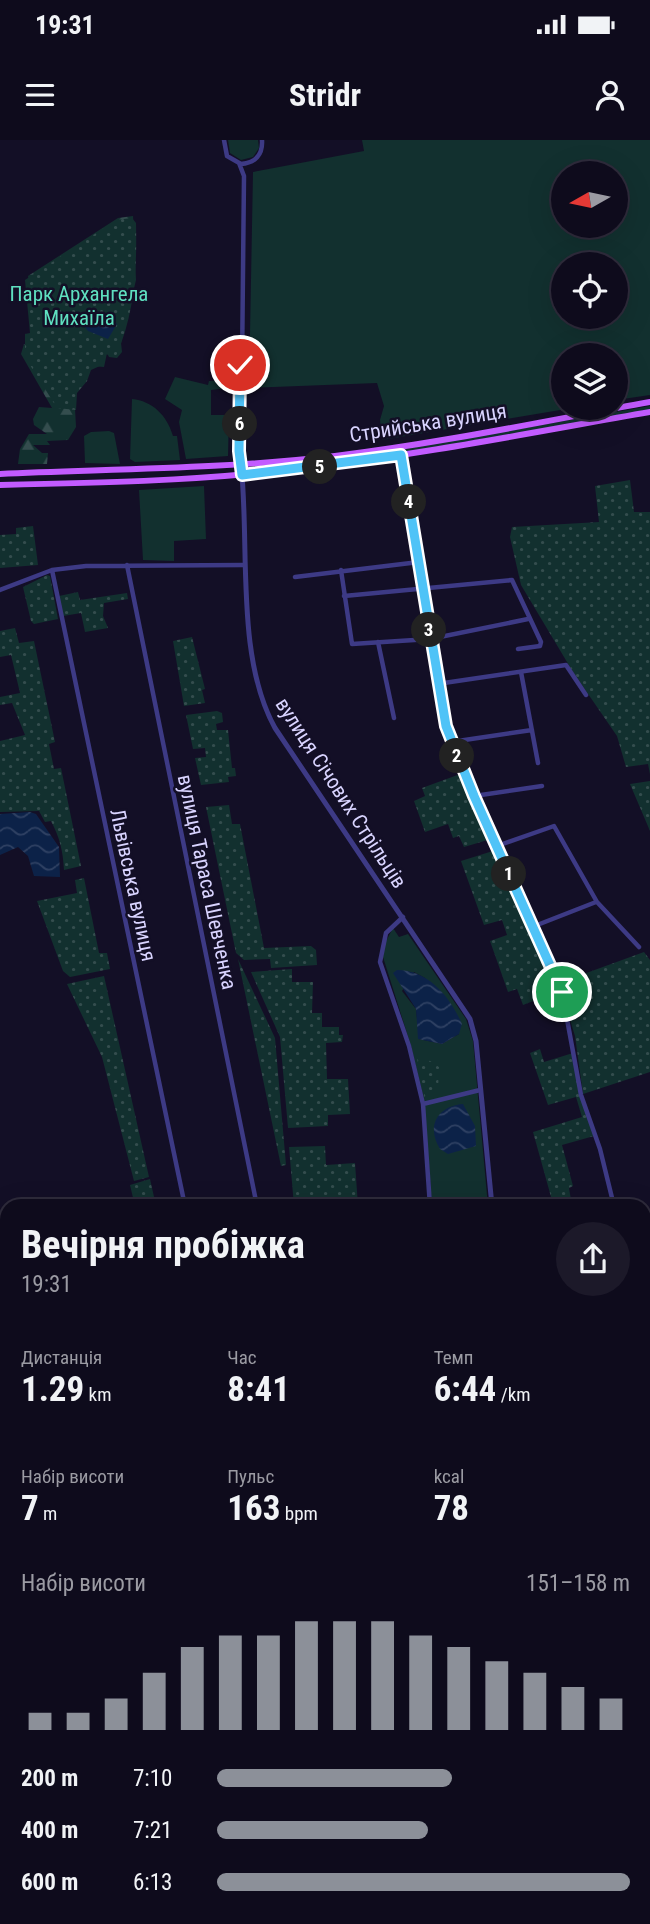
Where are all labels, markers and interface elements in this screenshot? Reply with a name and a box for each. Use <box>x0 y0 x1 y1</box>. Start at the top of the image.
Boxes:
text: 19:31 <box>35 10 95 40</box>
icon: menu <box>21 76 59 114</box>
text: Stridr <box>289 76 361 114</box>
icon: person <box>591 76 629 114</box>
north arrow <box>551 161 628 238</box>
map controls <box>551 161 628 420</box>
button: locate <box>551 252 628 329</box>
park label: Парк Архангела Михаїла <box>10 282 148 330</box>
pin <box>210 335 270 395</box>
button: layers <box>551 343 628 420</box>
icon: check <box>221 346 259 384</box>
street label: Стрийська вулиця <box>348 399 508 447</box>
pin: 6 <box>222 406 258 442</box>
text: 6 <box>235 412 244 435</box>
pin: 5 <box>302 450 338 484</box>
text: 5 <box>315 455 324 478</box>
pin: 4 <box>392 484 426 520</box>
text: 4 <box>404 490 413 513</box>
pin: 3 <box>412 612 446 648</box>
text: 3 <box>424 618 433 641</box>
street label: вулиця Січових Стрільців <box>270 693 412 893</box>
pin: 2 <box>440 738 475 774</box>
text: 2 <box>452 744 461 767</box>
street label: вулиця Тараса Шевченка <box>172 772 242 992</box>
street label: Львівська вулиця <box>105 807 161 963</box>
pin: 1 <box>491 856 526 892</box>
text: 1 <box>504 862 513 885</box>
pin <box>532 962 592 1022</box>
icon: arrive <box>543 973 581 1011</box>
button: share <box>556 1222 630 1296</box>
text: Вечірня пробіжка <box>21 1223 305 1267</box>
text: 19:31 <box>21 1271 72 1298</box>
text: Дистанція <box>21 1346 102 1369</box>
text: Час <box>227 1346 257 1369</box>
text: Темп <box>434 1346 473 1369</box>
text: 1.29 <box>21 1369 84 1410</box>
text: 8:41 <box>227 1369 290 1410</box>
text: 6:44 <box>434 1369 496 1410</box>
text: km <box>84 1383 111 1406</box>
text: /km <box>496 1383 531 1406</box>
text: Набір висоти <box>21 1465 124 1488</box>
text: Пульс <box>227 1465 274 1488</box>
text: kcal <box>434 1465 464 1488</box>
text: 7 <box>21 1488 39 1529</box>
text: 163 <box>227 1488 280 1529</box>
text: 78 <box>434 1488 469 1529</box>
text: m <box>39 1502 57 1525</box>
text: bpm <box>280 1502 318 1525</box>
text: Набір висоти <box>21 1570 146 1597</box>
text: 151–158 m <box>526 1570 630 1597</box>
text: 200 m <box>21 1765 78 1792</box>
text: 7:10 <box>133 1765 172 1792</box>
text: 400 m <box>21 1817 78 1844</box>
text: 7:21 <box>133 1817 172 1844</box>
text: 600 m <box>21 1869 78 1896</box>
text: 6:13 <box>133 1869 172 1896</box>

